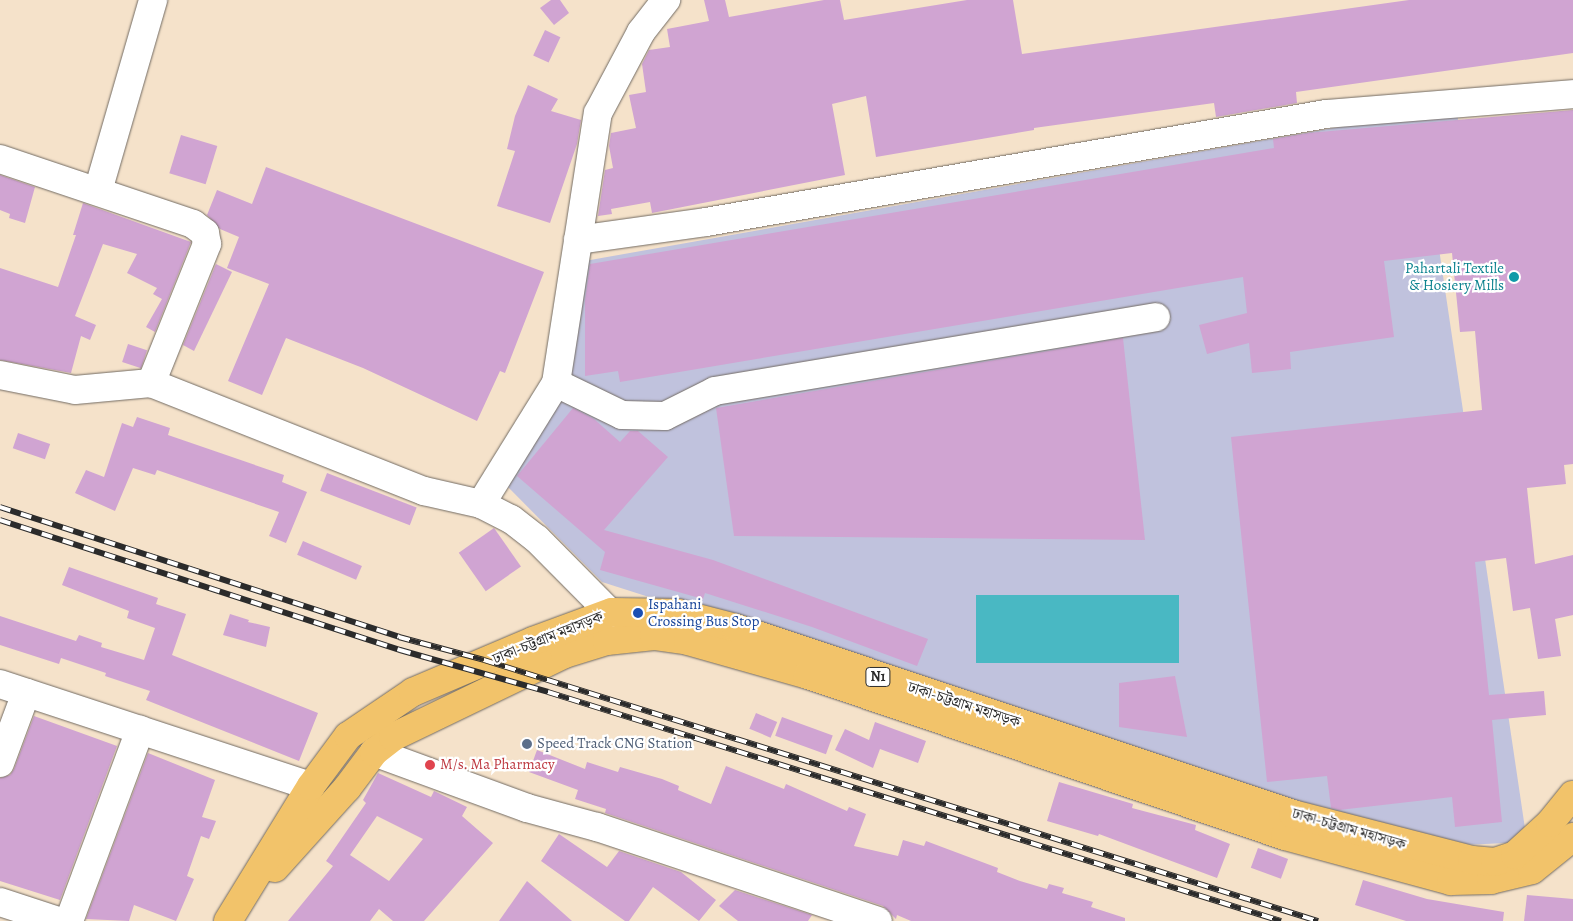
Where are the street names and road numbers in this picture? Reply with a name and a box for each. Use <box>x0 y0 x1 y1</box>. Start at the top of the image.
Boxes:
street label: ঢাকা-চট্টগ্রাম মহাসড়ক <box>490 608 606 668</box>
road number: N1 <box>864 666 892 689</box>
street label: ঢাকা-চট্টগ্রাম মহাসড়ক <box>905 678 1023 732</box>
street label: ঢাকা-চট্টগ্রাম মহাসড়ক <box>1290 804 1408 854</box>

